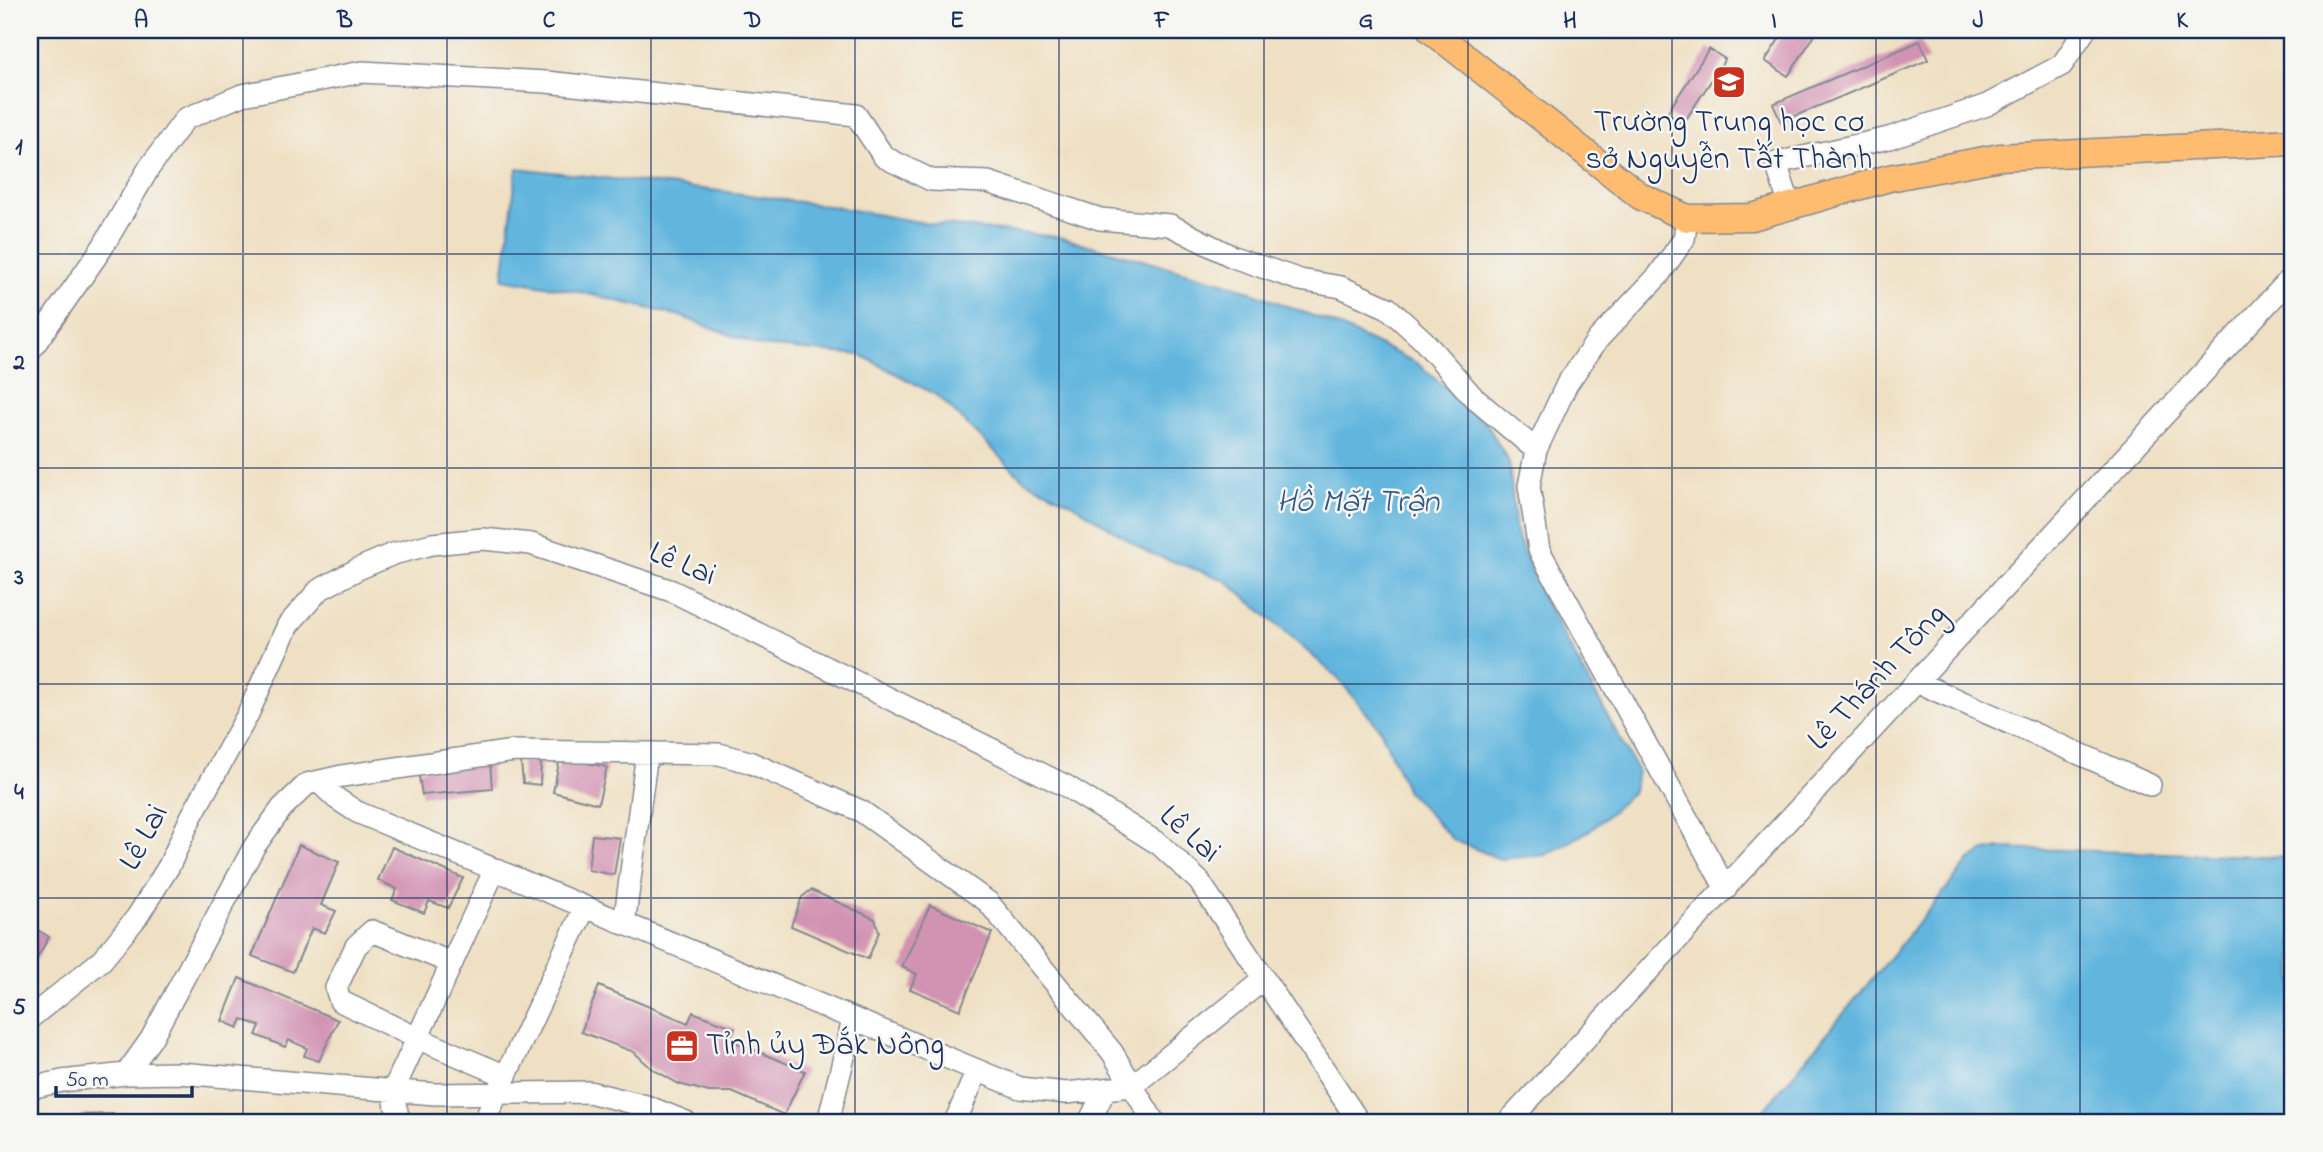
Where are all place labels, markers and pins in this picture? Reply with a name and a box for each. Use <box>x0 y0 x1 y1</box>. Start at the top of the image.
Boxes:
school or university icon: Trường Trung học cơ sở Nguyễn Tất Thành <box>1710 63 1748 101</box>
place label: Trường Trung học cơ sở Nguyễn Tất Thành <box>1585 100 1873 184</box>
place label: Tỉnh ủy Đắk Nông <box>706 1023 944 1070</box>
office icon: Tỉnh ủy Đắk Nông <box>663 1027 701 1065</box>

